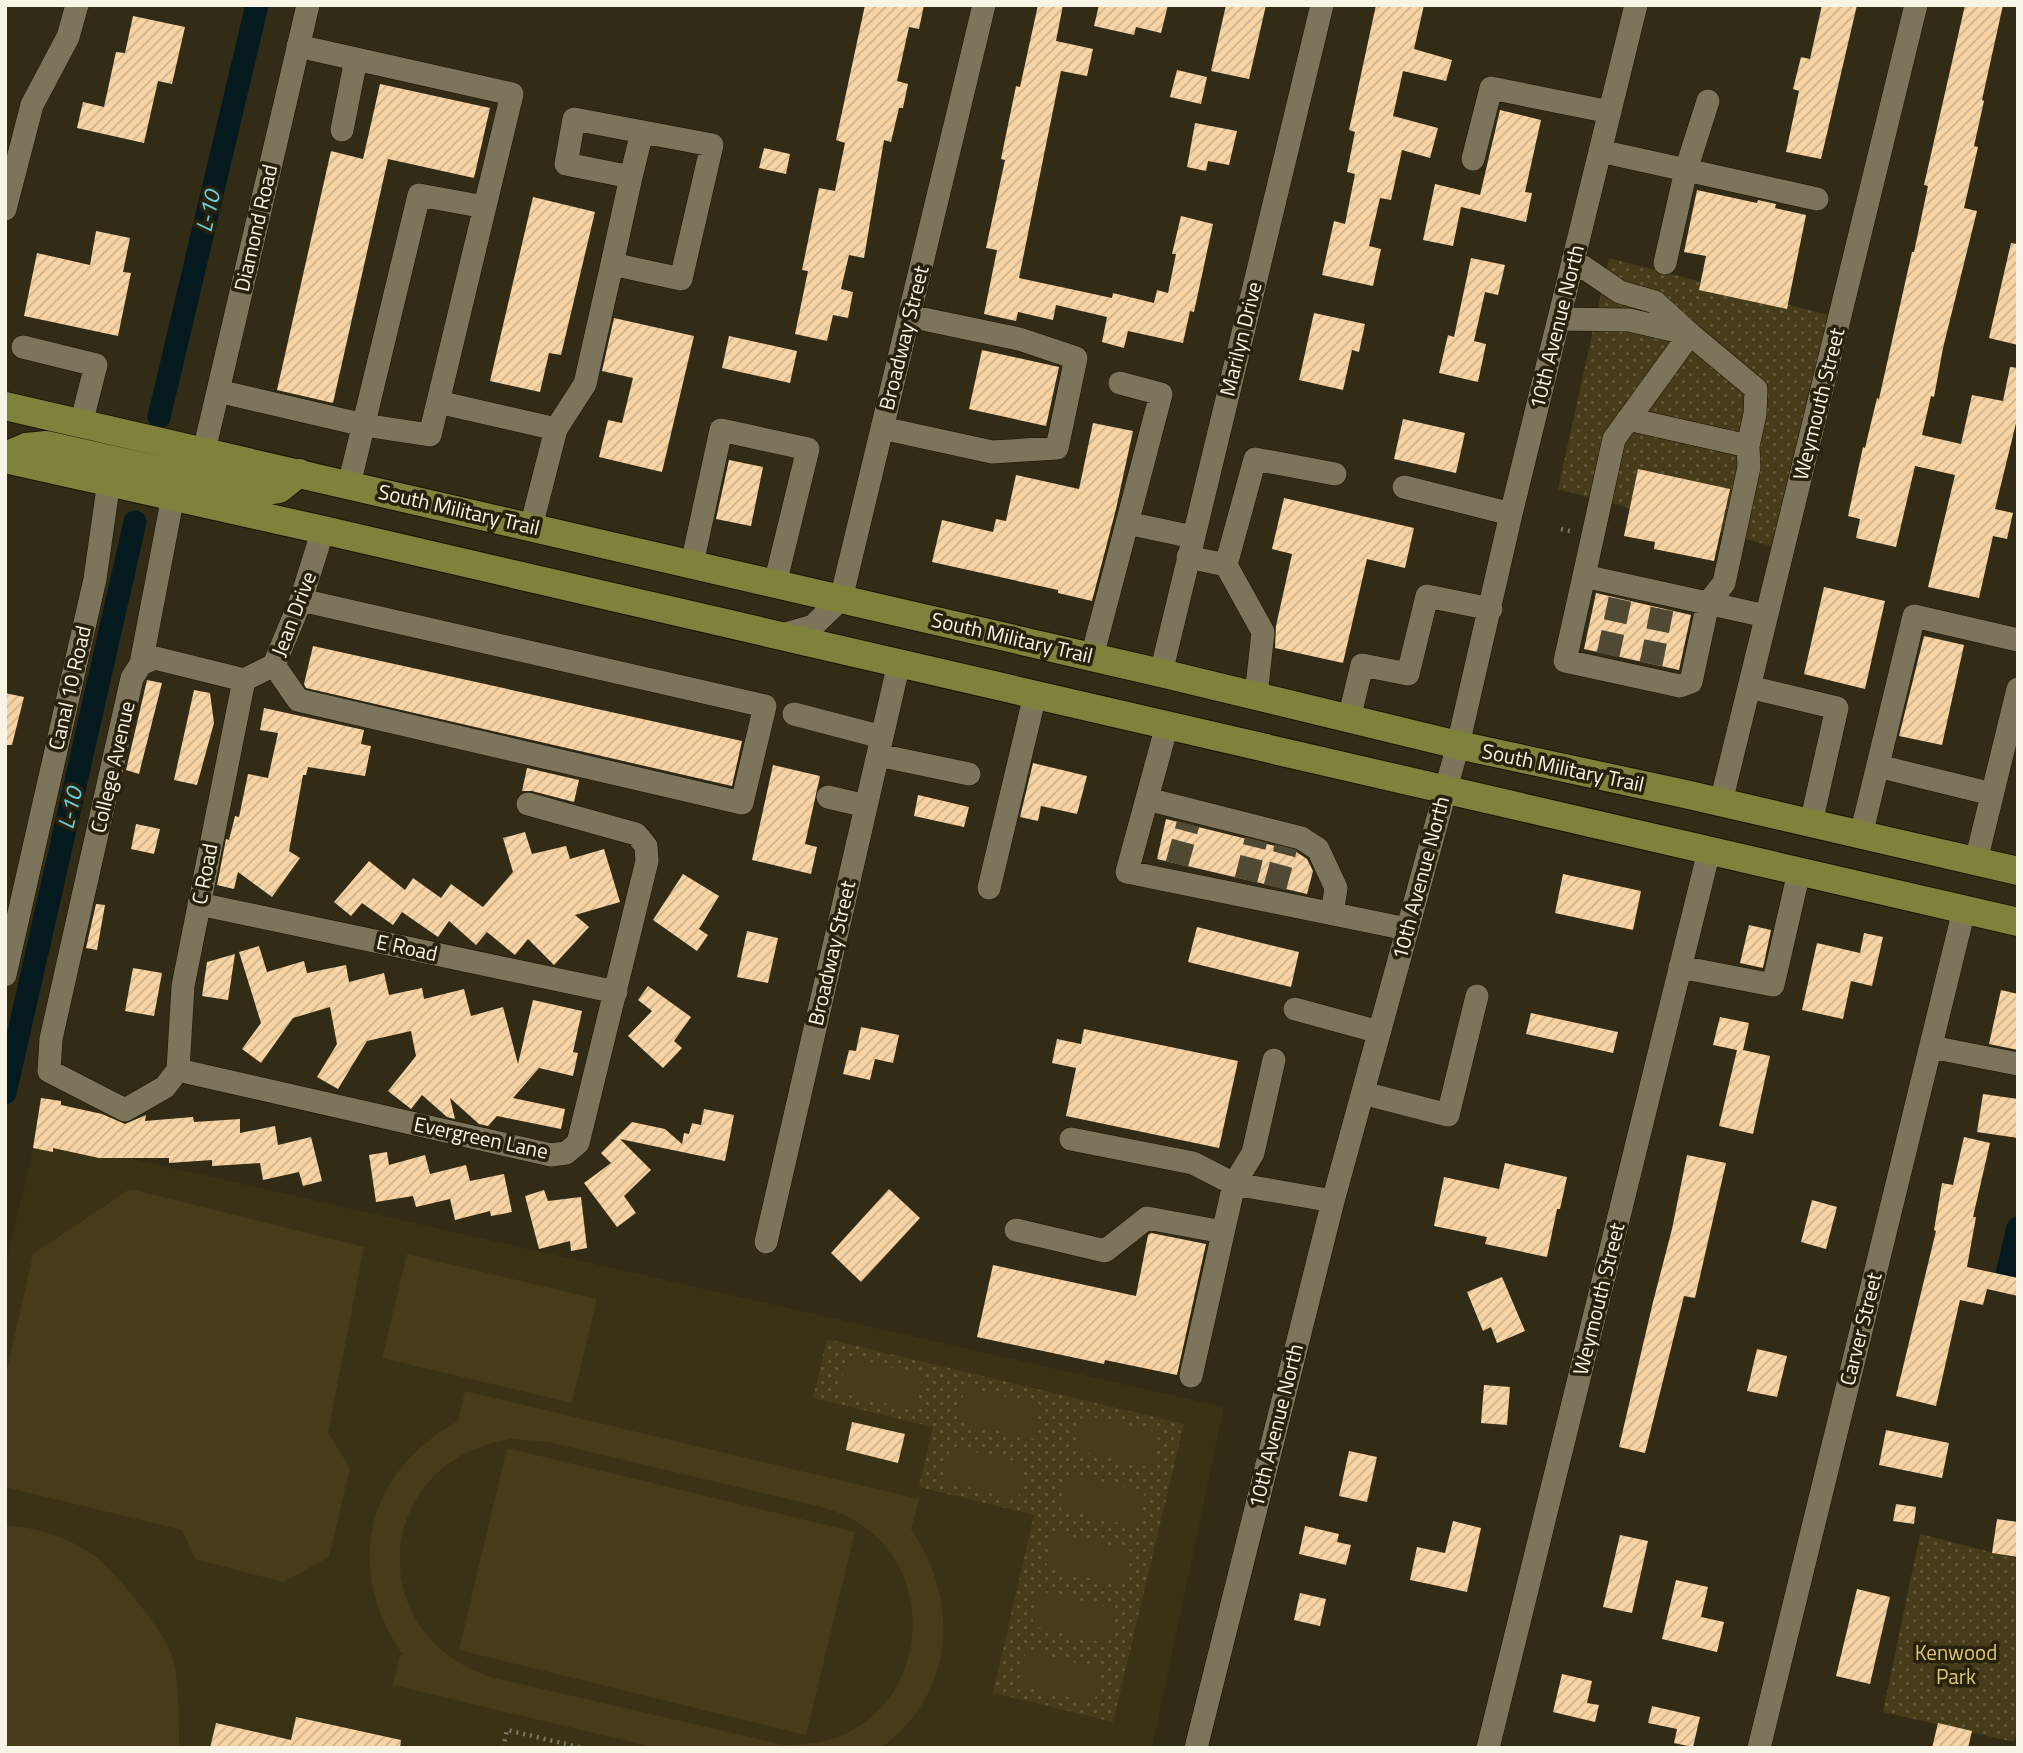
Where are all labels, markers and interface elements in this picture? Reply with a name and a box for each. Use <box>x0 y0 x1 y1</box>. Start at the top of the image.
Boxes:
street label: Diamond Road <box>225 161 285 295</box>
water label: L-10 <box>186 185 230 235</box>
street label: 10th Avenue North <box>1520 241 1592 412</box>
street label: Broadway Street <box>870 262 937 413</box>
street label: Marilyn Drive <box>1210 278 1270 399</box>
street label: Weymouth Street <box>1784 324 1853 483</box>
street label: South Military Trail <box>375 475 543 543</box>
street label: Jean Drive <box>262 566 324 661</box>
street label: South Military Trail <box>928 603 1096 671</box>
street label: Canal 10 Road <box>39 622 99 753</box>
street label: College Avenue <box>81 698 143 836</box>
street label: South Military Trail <box>1479 734 1647 800</box>
water label: L-10 <box>48 782 92 832</box>
street label: 10th Avenue North <box>1383 792 1457 963</box>
street label: C Road <box>182 841 226 907</box>
street label: Broadway Street <box>799 877 863 1028</box>
street label: E Road <box>374 925 441 969</box>
street label: Evergreen Lane <box>411 1107 551 1167</box>
street label: Weymouth Street <box>1564 1219 1633 1378</box>
street label: Carver Street <box>1831 1268 1890 1389</box>
street label: 10th Avenue North <box>1239 1340 1311 1511</box>
park label: Kenwood Park <box>1915 1636 1997 1692</box>

